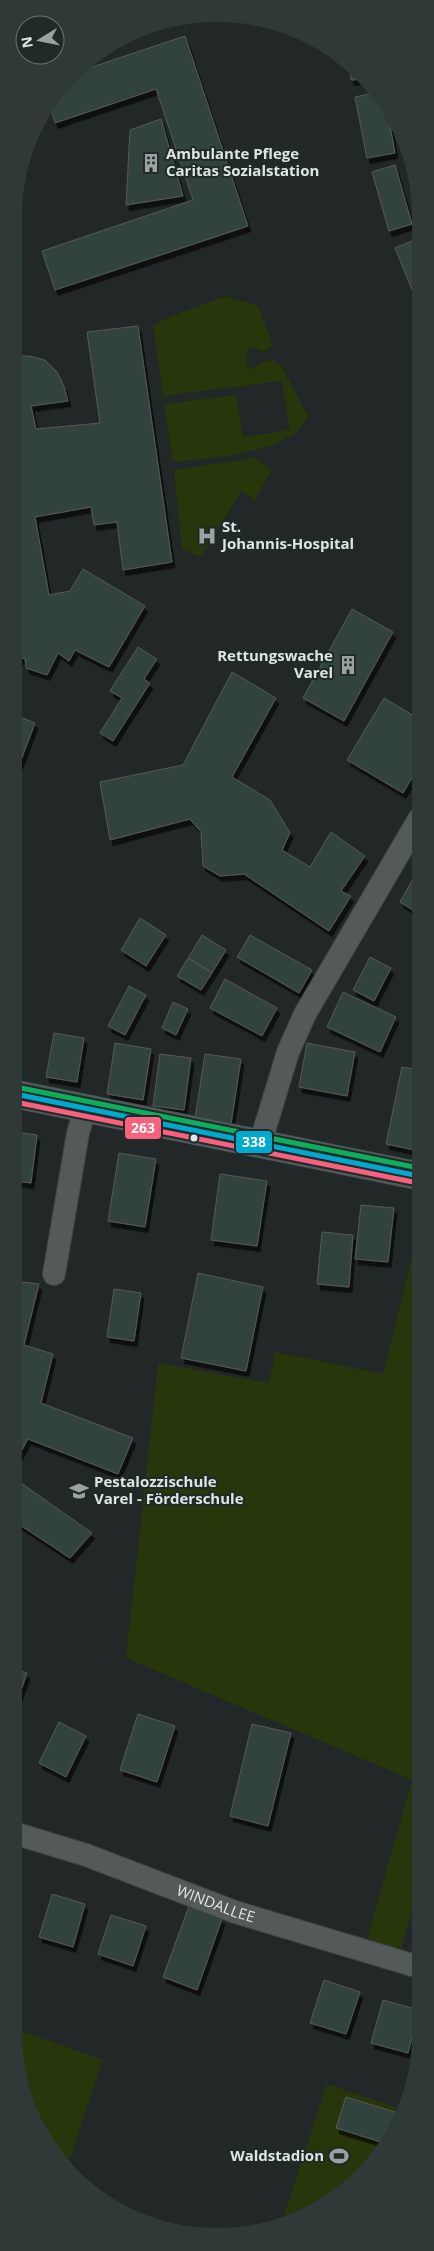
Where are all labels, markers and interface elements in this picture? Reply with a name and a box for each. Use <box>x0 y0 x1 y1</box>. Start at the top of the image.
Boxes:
north arrow <box>15 15 65 65</box>
text: N <box>16 35 37 50</box>
place label: Ambulante Pflege Caritas Sozialstation <box>166 143 319 180</box>
building icon: Ambulante Pflege Caritas Sozialstation <box>140 152 162 174</box>
place label: St. Johannis-Hospital <box>220 516 354 553</box>
hospital icon: St. Johannis-Hospital <box>196 525 218 547</box>
place label: Rettungswache Varel <box>217 645 333 682</box>
building icon: Rettungswache Varel <box>337 654 359 676</box>
line badge: 263 <box>124 1116 162 1140</box>
text: 263 <box>131 1118 155 1137</box>
line badge: 338 <box>235 1130 273 1154</box>
text: 338 <box>242 1132 266 1151</box>
unlabelled marker <box>189 1133 199 1143</box>
place label: Pestalozzischule Varel - Förderschule <box>94 1471 244 1508</box>
school or university icon: Pestalozzischule Varel - Förderschule <box>68 1480 90 1502</box>
street label: WINDALLEE <box>174 1880 258 1926</box>
place label: Waldstadion <box>230 2145 324 2165</box>
sports icon: Waldstadion <box>328 2145 350 2167</box>

